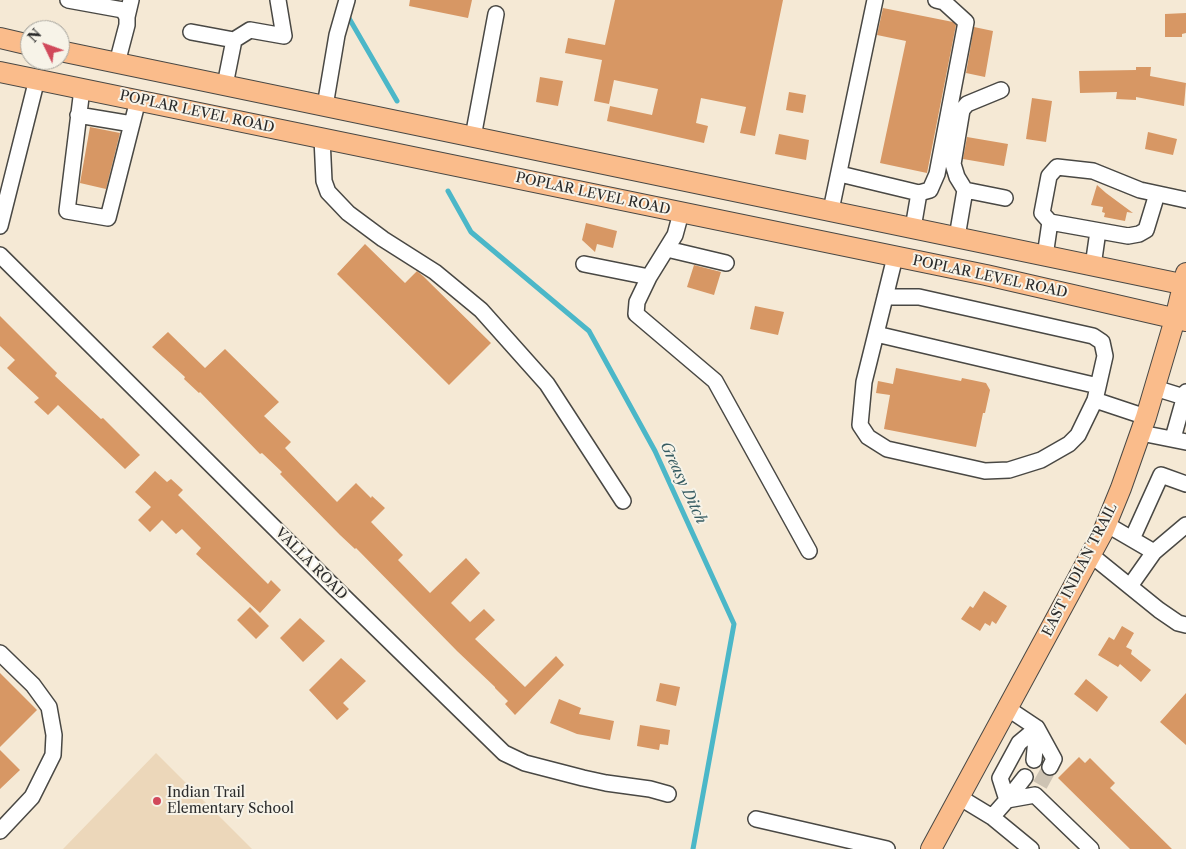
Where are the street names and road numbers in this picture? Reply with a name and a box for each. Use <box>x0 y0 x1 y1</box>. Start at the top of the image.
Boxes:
street label: POPLAR LEVEL ROAD <box>118 87 276 137</box>
street label: POPLAR LEVEL ROAD <box>514 169 672 219</box>
street label: POPLAR LEVEL ROAD <box>911 252 1069 302</box>
street label: EAST INDIAN TRAIL <box>1039 501 1121 639</box>
street label: VALLA ROAD <box>272 525 350 603</box>

